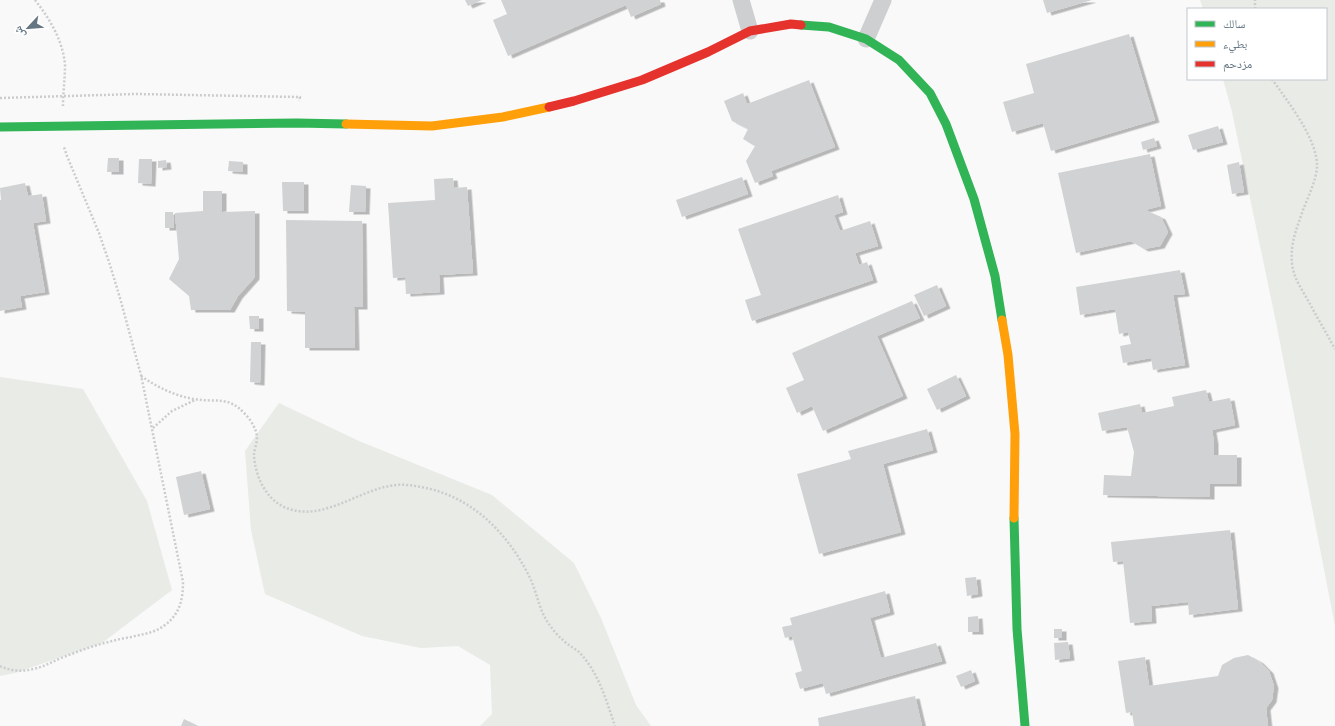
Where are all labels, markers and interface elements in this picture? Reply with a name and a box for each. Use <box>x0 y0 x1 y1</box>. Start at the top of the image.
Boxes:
north arrow <box>8 8 48 48</box>
legend <box>1187 8 1327 80</box>
text: سالك <box>1223 16 1245 31</box>
text: ش <box>10 23 29 41</box>
text: بطيء <box>1223 36 1247 54</box>
text: مزدحم <box>1223 56 1252 72</box>

